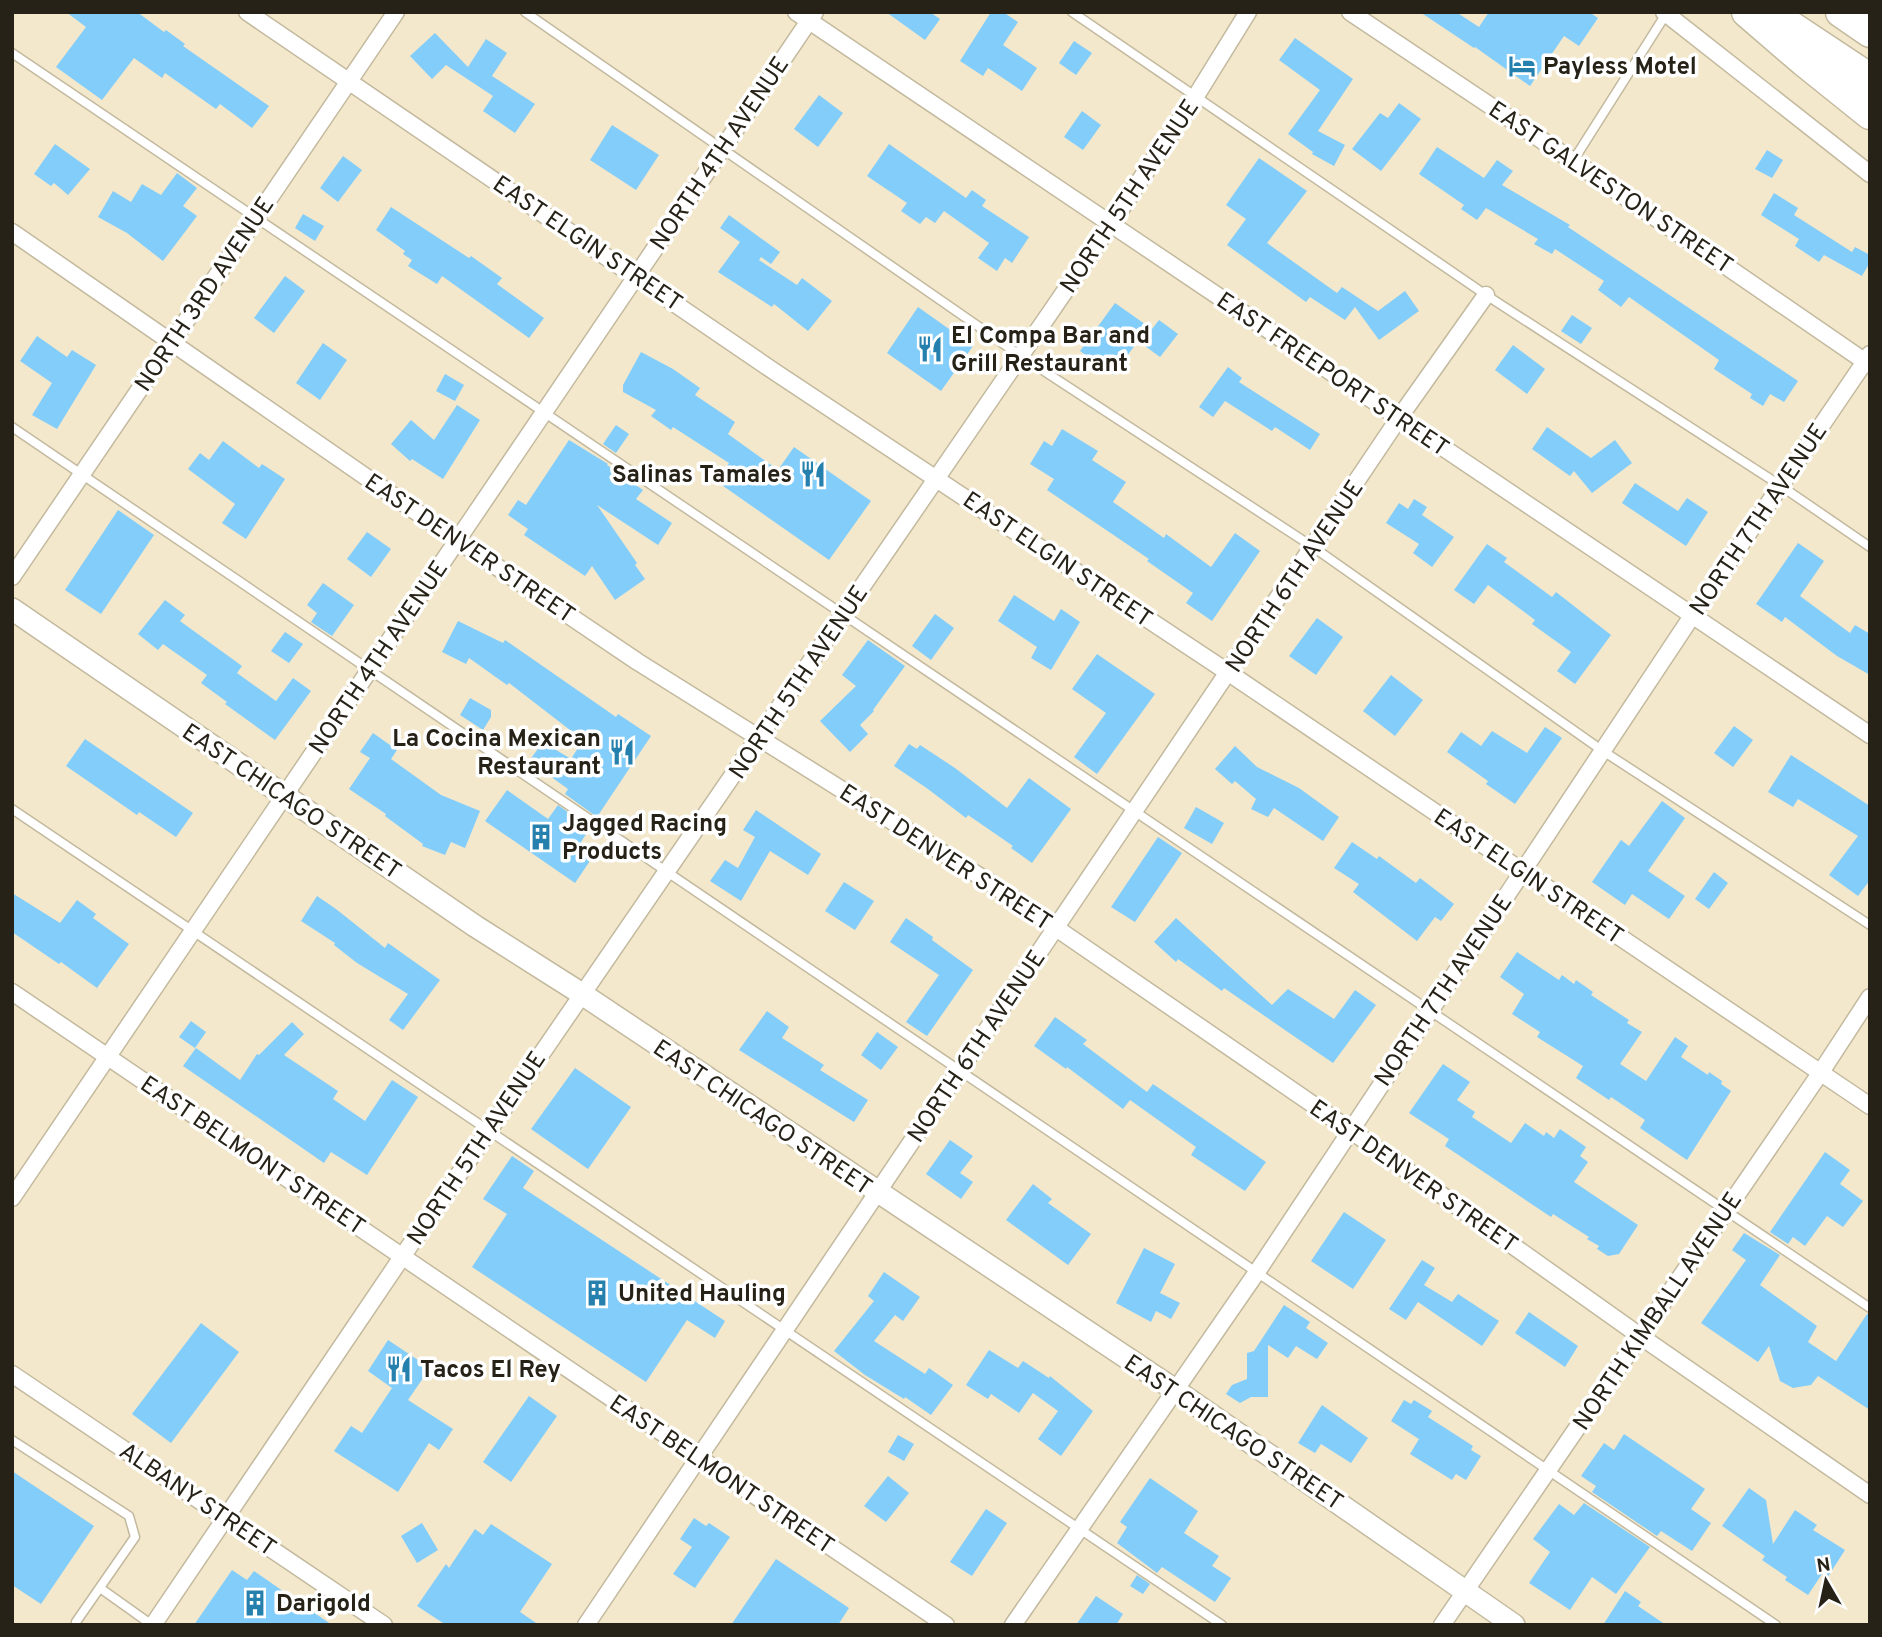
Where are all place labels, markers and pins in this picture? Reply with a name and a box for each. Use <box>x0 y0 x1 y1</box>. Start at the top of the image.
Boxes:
hotel icon: Payless Motel <box>1507 51 1537 81</box>
place label: Payless Motel <box>1543 53 1697 83</box>
place label: El Compa Bar and Grill Restaurant <box>951 322 1150 380</box>
restaurant icon: El Compa Bar and Grill Restaurant <box>915 334 945 364</box>
restaurant icon: Salinas Tamales <box>798 459 828 489</box>
place label: Salinas Tamales <box>612 461 792 491</box>
place label: La Cocina Mexican Restaurant <box>392 725 601 783</box>
restaurant icon: La Cocina Mexican Restaurant <box>607 737 637 767</box>
place label: Jagged Racing Products <box>562 810 727 868</box>
building icon: Jagged Racing Products <box>526 822 556 852</box>
building icon: United Hauling <box>582 1278 612 1308</box>
place label: United Hauling <box>618 1280 786 1310</box>
restaurant icon: Tacos El Rey <box>384 1354 414 1384</box>
place label: Tacos El Rey <box>420 1356 561 1386</box>
building icon: Darigold <box>240 1588 270 1618</box>
place label: Darigold <box>276 1590 371 1620</box>

